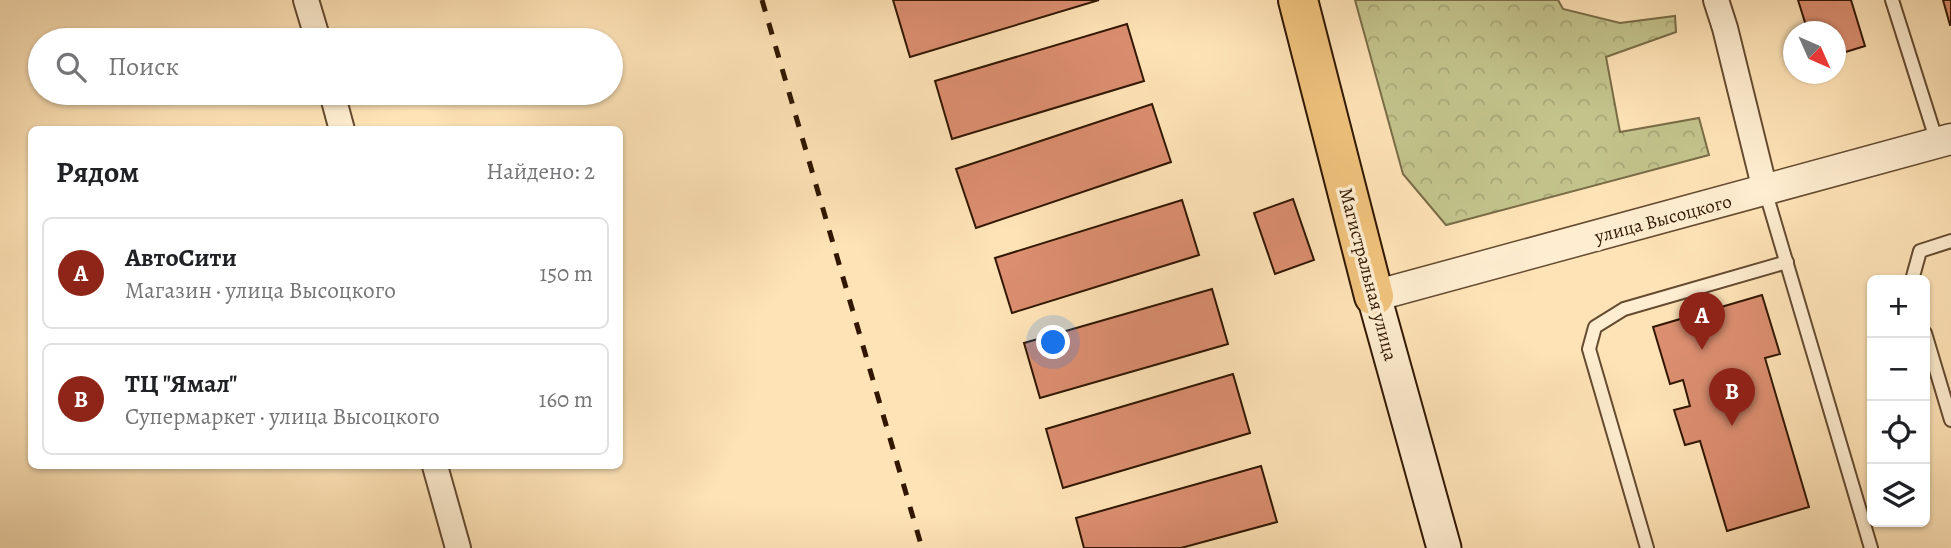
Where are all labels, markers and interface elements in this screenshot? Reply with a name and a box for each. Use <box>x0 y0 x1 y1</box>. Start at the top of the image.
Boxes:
north arrow <box>1783 21 1846 84</box>
search box <box>28 28 623 105</box>
icon: search <box>52 48 90 86</box>
text: Поиск <box>108 49 179 84</box>
text: Рядом <box>56 152 139 192</box>
text: Найдено: 2 <box>486 156 595 187</box>
street label: Магистральная улица <box>1332 185 1404 364</box>
street label: улица Высоцкого <box>1591 188 1735 250</box>
text: АвтоСити <box>125 240 237 275</box>
text: A <box>74 258 88 289</box>
text: 150 m <box>539 258 593 289</box>
text: Магазин · улица Высоцкого <box>125 275 396 306</box>
map controls <box>1867 275 1930 527</box>
button: + <box>1867 275 1930 338</box>
pin: A <box>1679 292 1725 350</box>
your location <box>1036 325 1070 359</box>
button: − <box>1867 338 1930 401</box>
text: ТЦ "Ямал" <box>125 366 237 401</box>
pin: B <box>1709 368 1755 426</box>
text: B <box>74 384 88 415</box>
text: 160 m <box>539 384 593 415</box>
text: Супермаркет · улица Высоцкого <box>125 401 440 432</box>
button: locate <box>1867 401 1930 464</box>
button: layers <box>1867 464 1930 527</box>

